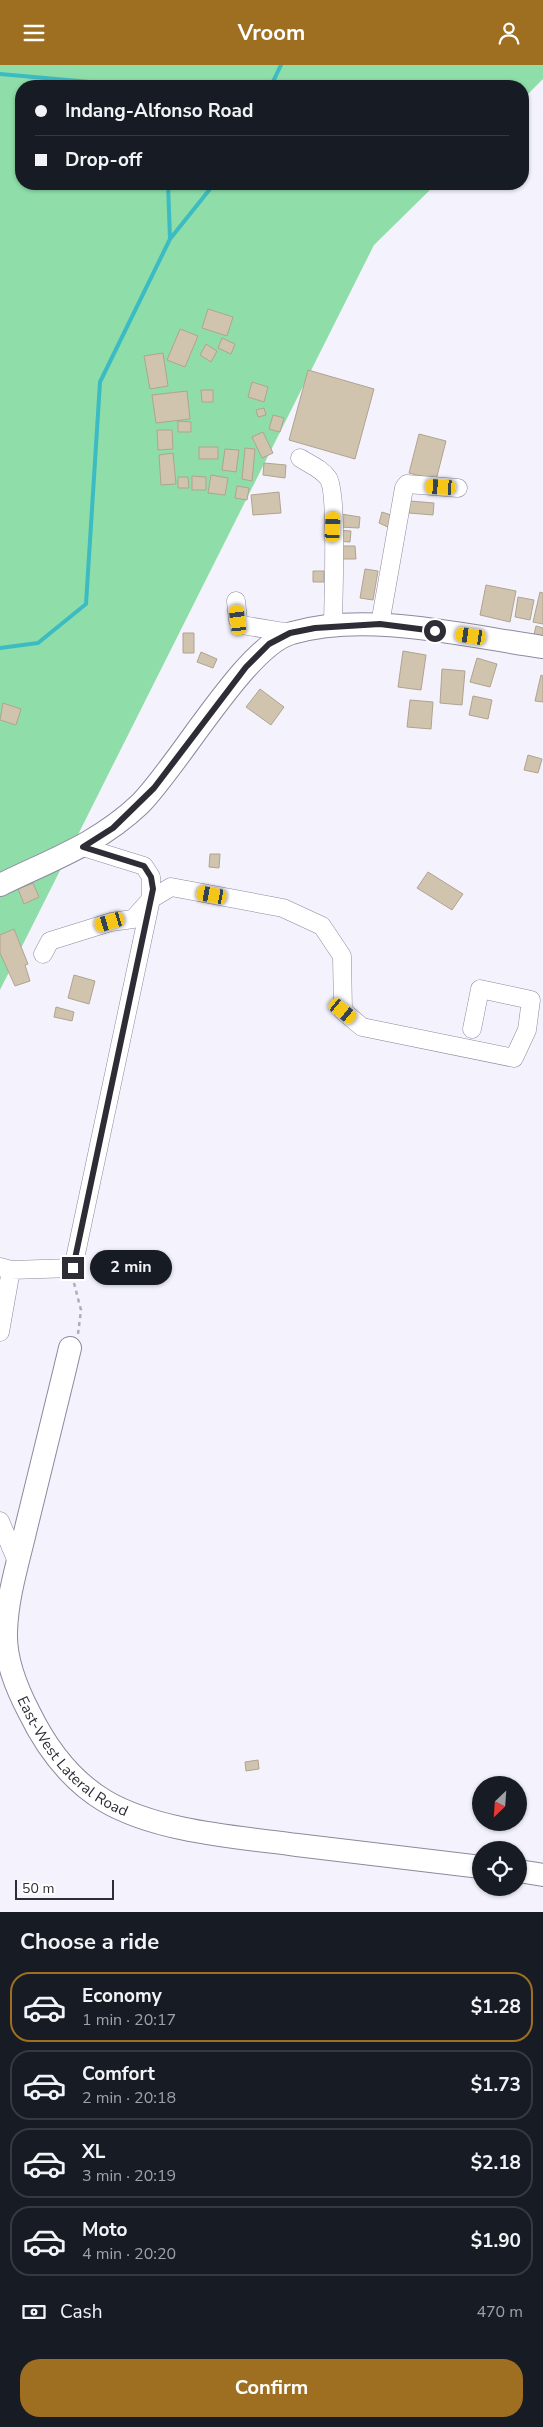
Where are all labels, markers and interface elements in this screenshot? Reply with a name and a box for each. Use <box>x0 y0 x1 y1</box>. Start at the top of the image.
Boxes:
text: Vroom <box>238 18 305 48</box>
icon: menu <box>20 19 48 47</box>
icon: person <box>495 19 523 47</box>
text: Indang-Alfonso Road <box>65 98 253 124</box>
text: Drop-off <box>65 147 142 173</box>
car <box>425 479 456 495</box>
car <box>324 512 341 542</box>
car <box>228 604 247 636</box>
route start <box>424 620 446 642</box>
car <box>455 626 486 646</box>
car <box>195 885 228 905</box>
car <box>93 910 126 934</box>
car <box>326 996 359 1026</box>
callout: 2 min <box>90 1251 173 1285</box>
text: 2 min <box>110 1256 152 1278</box>
route end <box>62 1257 84 1279</box>
street label: East-West Lateral Road <box>13 1693 131 1821</box>
north arrow <box>472 1776 528 1831</box>
map controls <box>472 1776 527 1896</box>
button: locate <box>472 1841 527 1896</box>
scale bar <box>15 1877 114 1900</box>
text: 50 m <box>22 1879 54 1898</box>
text: Choose a ride <box>20 1927 159 1957</box>
text: Economy <box>82 1983 162 2009</box>
icon: car <box>22 1985 67 2030</box>
text: $1.28 <box>471 1994 521 2020</box>
text: 1 min · 20:17 <box>82 2009 176 2031</box>
text: Comfort <box>82 2061 155 2087</box>
icon: car <box>22 2063 67 2108</box>
text: $1.73 <box>471 2072 521 2098</box>
text: 2 min · 20:18 <box>82 2087 176 2109</box>
text: XL <box>82 2139 105 2165</box>
icon: car <box>22 2141 67 2186</box>
text: $2.18 <box>471 2150 521 2176</box>
text: 3 min · 20:19 <box>82 2165 176 2187</box>
text: Moto <box>82 2217 128 2243</box>
icon: car <box>22 2219 67 2264</box>
text: $1.90 <box>471 2228 521 2254</box>
text: 4 min · 20:20 <box>82 2243 176 2265</box>
icon: cash <box>20 2298 48 2326</box>
text: Cash <box>60 2299 102 2325</box>
text: 470 m <box>476 2301 523 2323</box>
button: Confirm <box>20 2359 523 2417</box>

